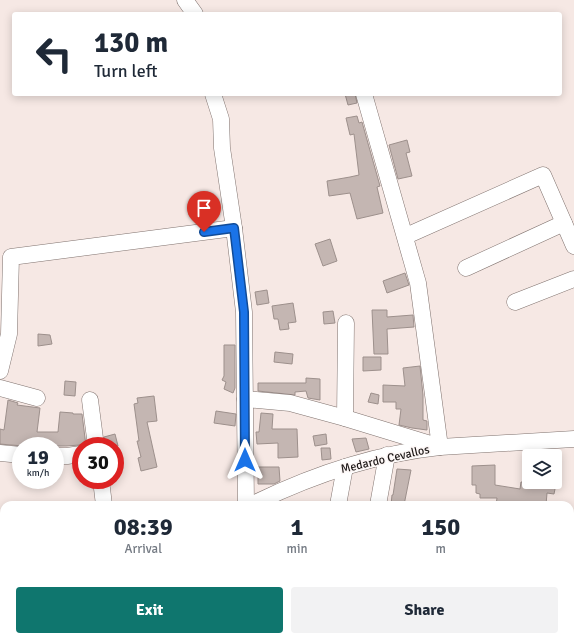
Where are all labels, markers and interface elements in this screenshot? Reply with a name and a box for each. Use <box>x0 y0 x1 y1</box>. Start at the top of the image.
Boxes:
text: 130 m <box>94 26 168 60</box>
icon: left <box>28 28 80 80</box>
text: Turn left <box>94 60 157 82</box>
pin <box>187 191 221 232</box>
icon: arrive <box>193 197 215 219</box>
speed limit sign: 30 <box>72 437 124 489</box>
position arrow <box>224 439 266 481</box>
street label: Medardo Cevallos <box>339 442 431 477</box>
text: 19 <box>27 445 49 470</box>
map controls <box>522 449 562 489</box>
button: layers <box>522 449 562 489</box>
text: km/h <box>27 467 49 479</box>
text: 08:39 <box>114 512 173 542</box>
text: 1 <box>291 512 303 542</box>
text: 150 <box>421 512 460 542</box>
text: Arrival <box>125 541 162 557</box>
text: min <box>287 541 308 557</box>
text: m <box>436 541 446 557</box>
button: Exit <box>16 587 283 633</box>
button: Share <box>291 587 558 633</box>

